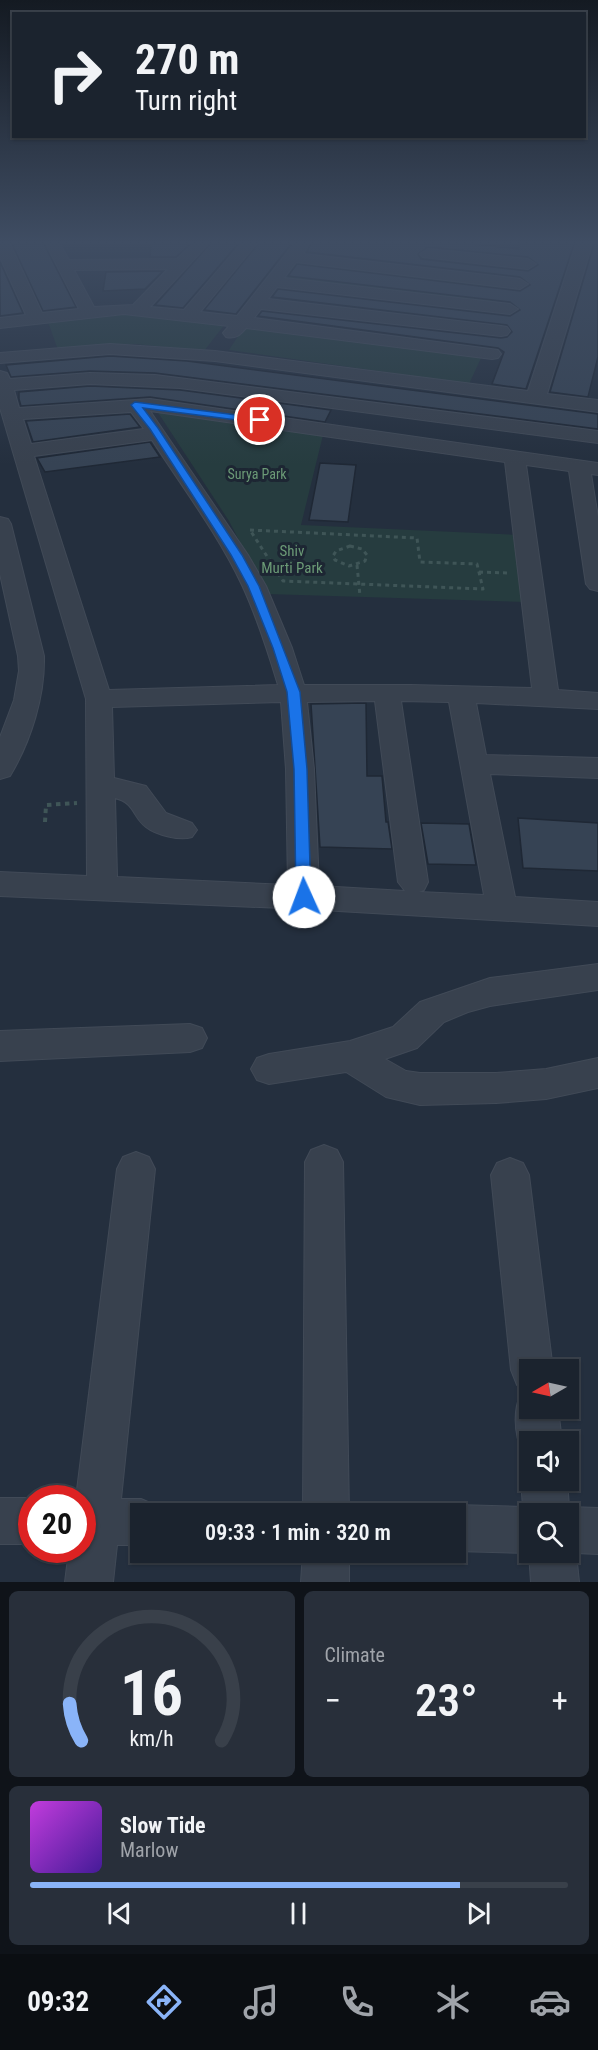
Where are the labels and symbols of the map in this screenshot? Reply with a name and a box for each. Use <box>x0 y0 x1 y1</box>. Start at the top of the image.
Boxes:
pin <box>234 394 285 445</box>
park label: Surya Park <box>227 466 287 482</box>
park label: Shiv Murti Park <box>261 542 323 577</box>
position arrow <box>272 865 336 929</box>
north arrow <box>519 1359 579 1419</box>
speed limit sign: 20 <box>18 1485 96 1563</box>

